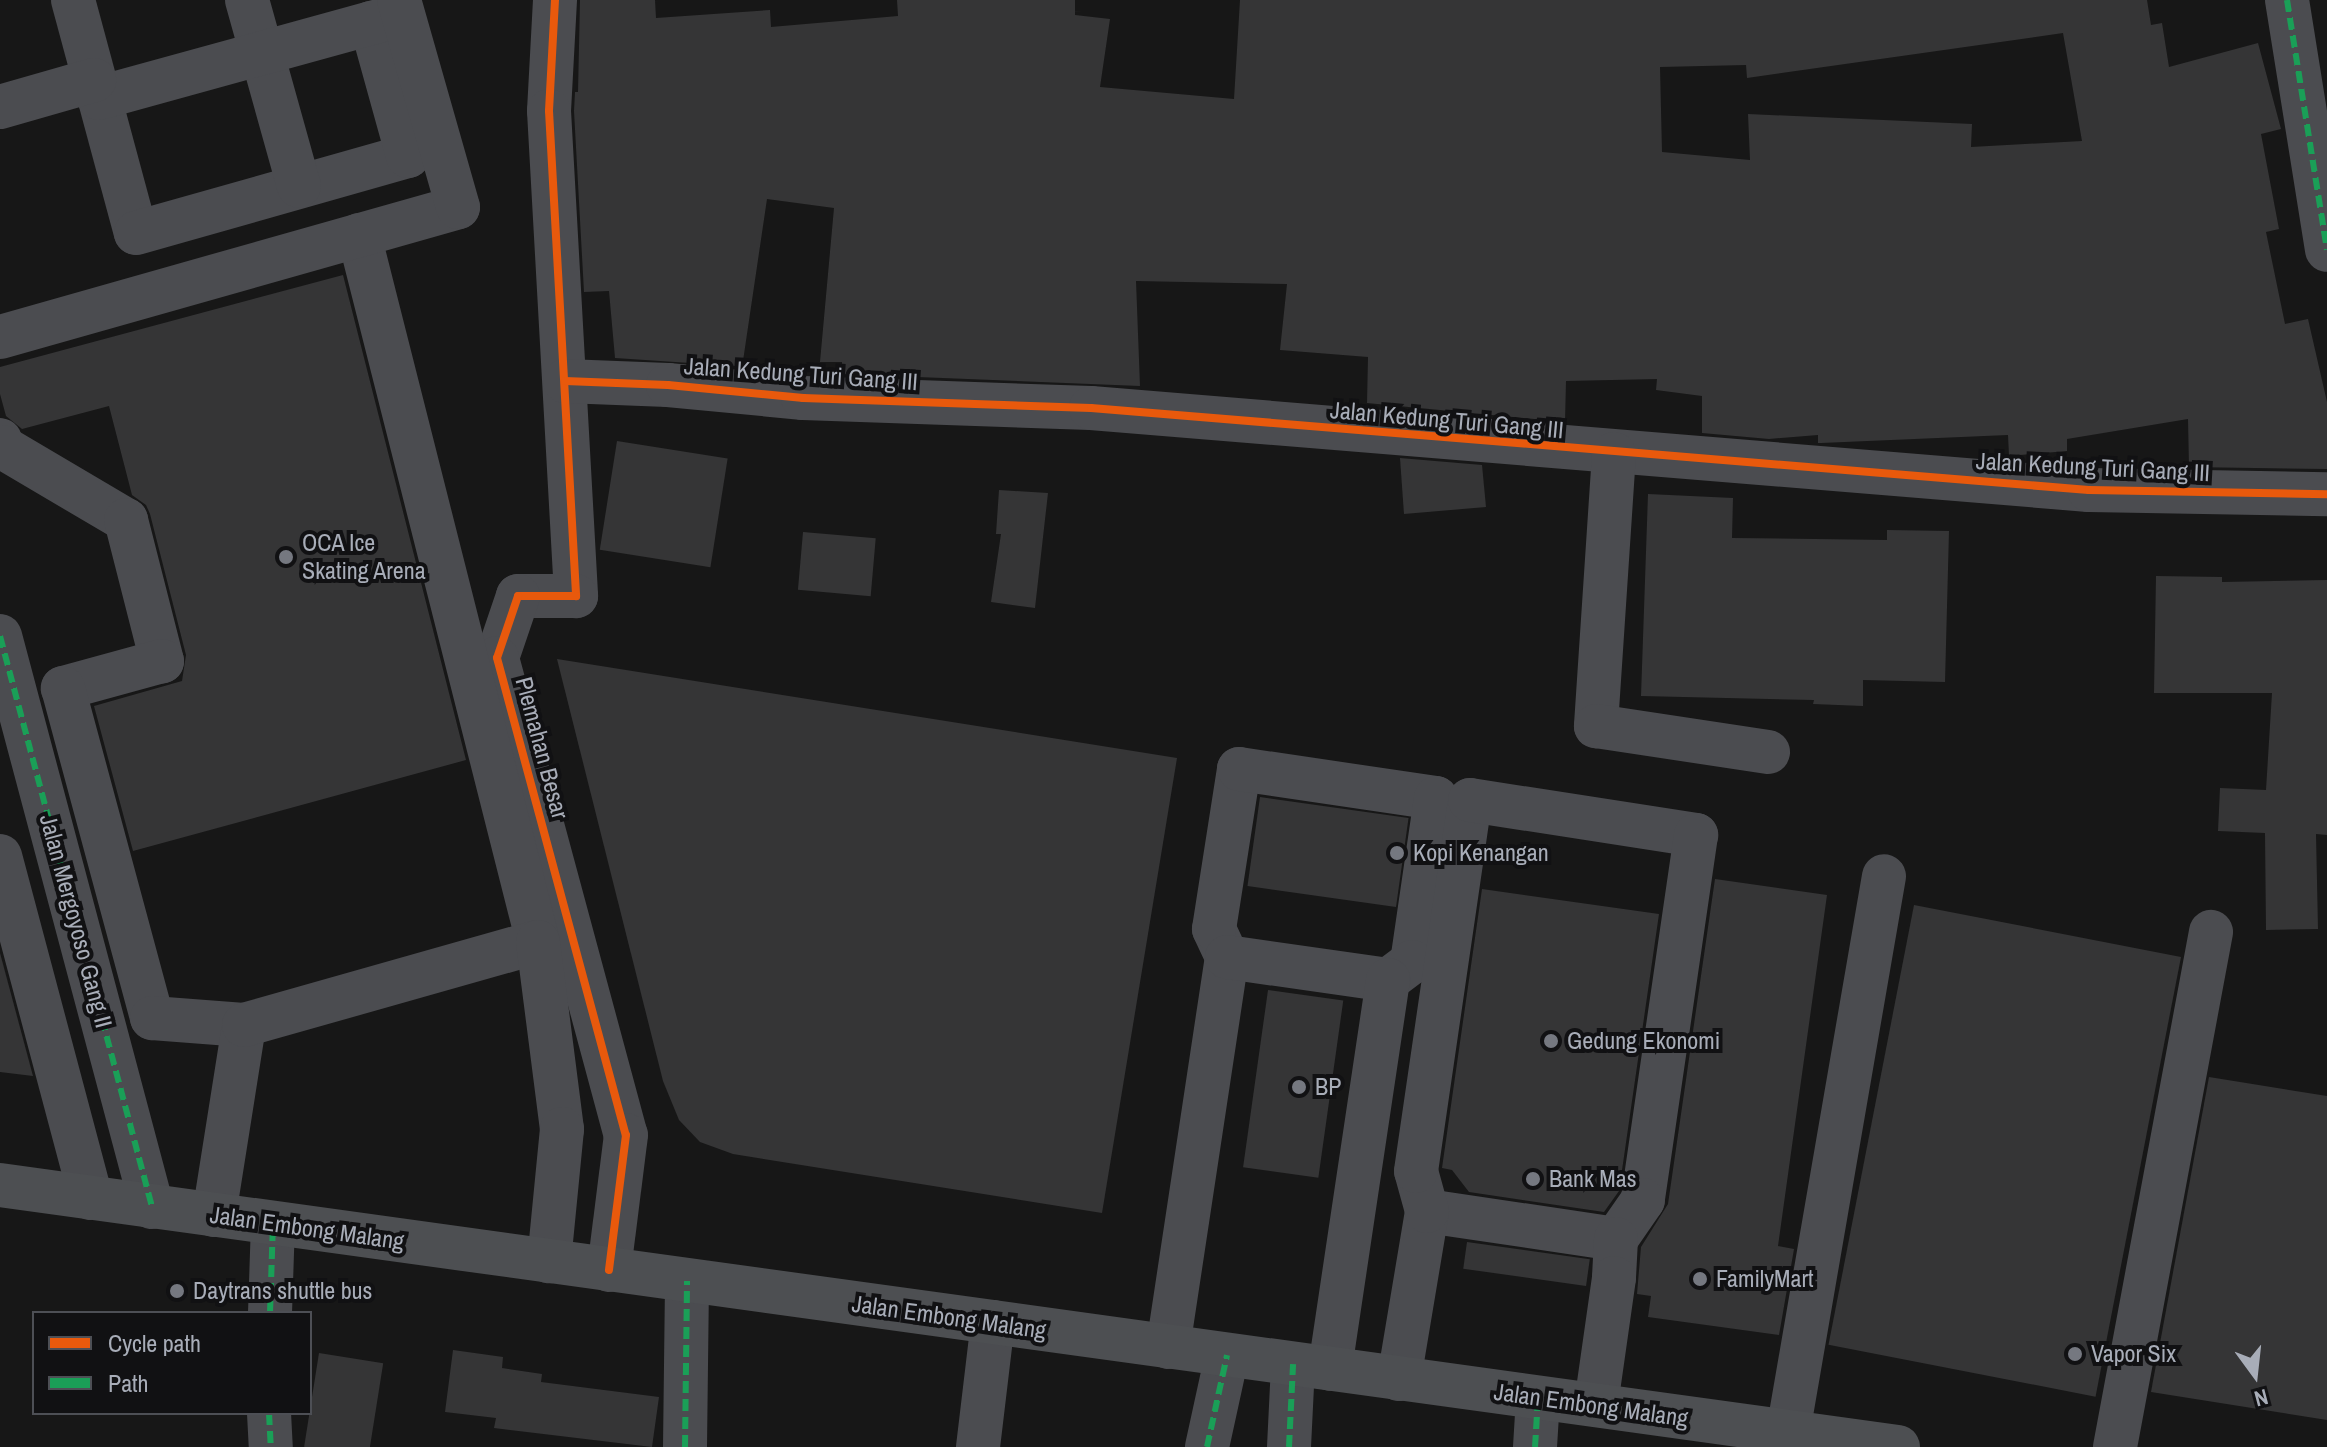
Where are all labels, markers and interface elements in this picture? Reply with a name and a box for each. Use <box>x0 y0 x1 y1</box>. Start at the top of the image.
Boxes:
street label: Jalan Kedung Turi Gang III <box>683 351 919 397</box>
street label: Jalan Kedung Turi Gang III <box>1329 395 1565 445</box>
street label: Jalan Kedung Turi Gang III <box>1975 446 2211 488</box>
place label: OCA Ice Skating Arena <box>302 529 427 585</box>
marker: OCA Ice Skating Arena <box>277 548 295 566</box>
street label: Plemahan Besar <box>509 674 575 822</box>
street label: Jalan Mergoyoso Gang II <box>34 811 118 1031</box>
place label: Kopi Kenangan <box>1413 839 1549 867</box>
marker: Kopi Kenangan <box>1388 844 1406 862</box>
place label: Gedung Ekonomi <box>1567 1027 1720 1055</box>
marker: Gedung Ekonomi <box>1542 1032 1560 1050</box>
place label: BP <box>1315 1073 1341 1101</box>
marker: BP <box>1290 1078 1308 1096</box>
place label: Bank Mas <box>1549 1165 1637 1193</box>
marker: Bank Mas <box>1524 1170 1542 1188</box>
street label: Jalan Embong Malang <box>208 1200 406 1256</box>
place label: FamilyMart <box>1716 1265 1813 1293</box>
marker: FamilyMart <box>1691 1270 1709 1288</box>
place label: Daytrans shuttle bus <box>193 1277 372 1305</box>
marker: Daytrans shuttle bus <box>168 1282 186 1300</box>
street label: Jalan Embong Malang <box>850 1289 1048 1345</box>
legend <box>32 1311 312 1415</box>
text: Cycle path <box>108 1327 201 1359</box>
north arrow <box>2215 1335 2295 1415</box>
place label: Vapor Six <box>2091 1340 2176 1368</box>
marker: Vapor Six <box>2066 1345 2084 1363</box>
text: Path <box>108 1367 149 1399</box>
street label: Jalan Embong Malang <box>1492 1377 1690 1433</box>
text: N <box>2251 1382 2271 1414</box>

